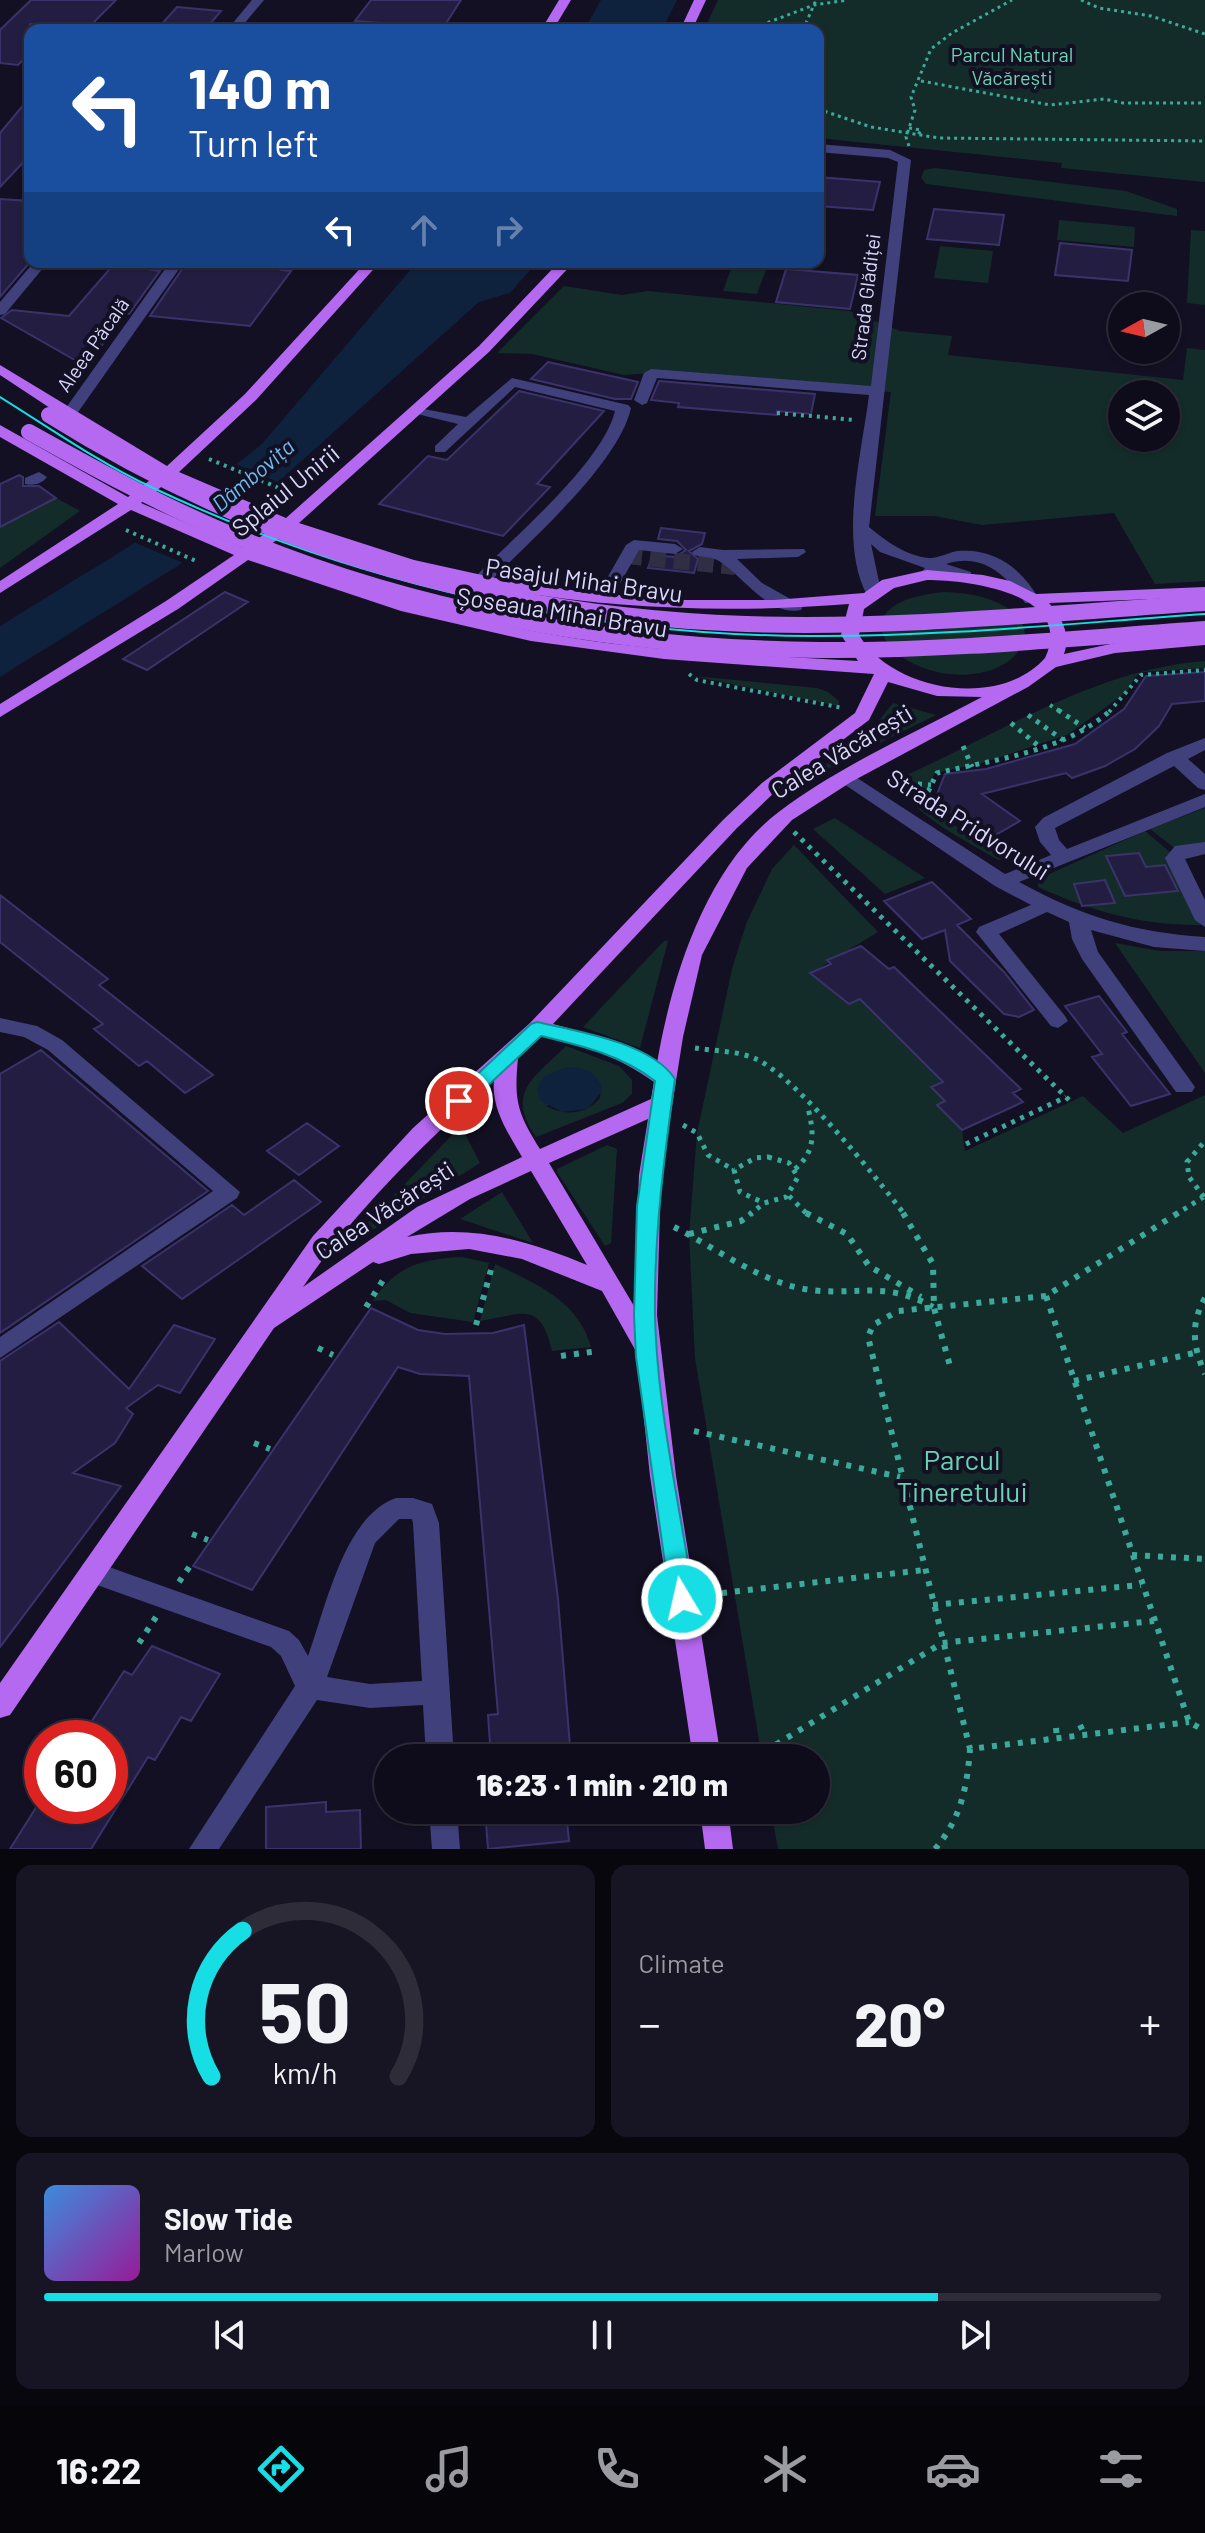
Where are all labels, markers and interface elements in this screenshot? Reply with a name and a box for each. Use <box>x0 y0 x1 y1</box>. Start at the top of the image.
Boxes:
park label: Parcul Natural Văcărești <box>951 42 1073 89</box>
text: 140 m <box>188 53 332 120</box>
icon: left <box>56 56 160 160</box>
text: Turn left <box>188 121 319 164</box>
icon: left <box>318 208 362 252</box>
icon: ahead <box>402 208 446 252</box>
icon: right <box>486 208 530 252</box>
street label: Strada Glădiței <box>845 232 885 361</box>
north arrow <box>1108 292 1180 364</box>
map controls <box>1108 292 1180 452</box>
street label: Aleea Păcală <box>51 293 133 396</box>
button: layers <box>1108 380 1180 452</box>
water label: Dâmbovița <box>206 432 299 516</box>
street label: Splaiul Unirii <box>225 438 345 542</box>
street label: Pasajul Mihai Bravu <box>484 551 685 608</box>
street label: Șoseaua Mihai Bravu <box>455 581 670 643</box>
street label: Calea Văcărești <box>765 697 917 804</box>
street label: Strada Pridvorului <box>882 762 1055 885</box>
pin <box>425 1067 493 1135</box>
icon: arrive <box>437 1079 481 1123</box>
street label: Calea Văcărești <box>309 1154 459 1265</box>
park label: Parcul Tineretului <box>896 1442 1028 1508</box>
position arrow <box>640 1557 724 1641</box>
speed limit sign: 60 <box>24 1720 128 1824</box>
text: 16:23 · 1 min · 210 m <box>476 1766 728 1802</box>
text: Climate <box>639 1947 725 1978</box>
text: 50 <box>259 1960 351 2060</box>
text: 20° <box>854 1987 945 2059</box>
text: − <box>639 1996 661 2049</box>
text: + <box>1139 1996 1161 2049</box>
text: km/h <box>273 2055 338 2090</box>
text: Slow Tide <box>164 2200 293 2236</box>
text: Marlow <box>164 2236 244 2267</box>
icon: previous <box>208 2313 252 2357</box>
icon: pause <box>580 2313 624 2357</box>
icon: next <box>953 2313 997 2357</box>
icon: directions <box>253 2441 309 2497</box>
icon: music <box>421 2441 477 2497</box>
icon: phone <box>589 2441 645 2497</box>
icon: climate <box>757 2441 813 2497</box>
icon: car <box>925 2441 981 2497</box>
icon: filters <box>1093 2441 1149 2497</box>
text: 16:22 <box>56 2448 141 2491</box>

